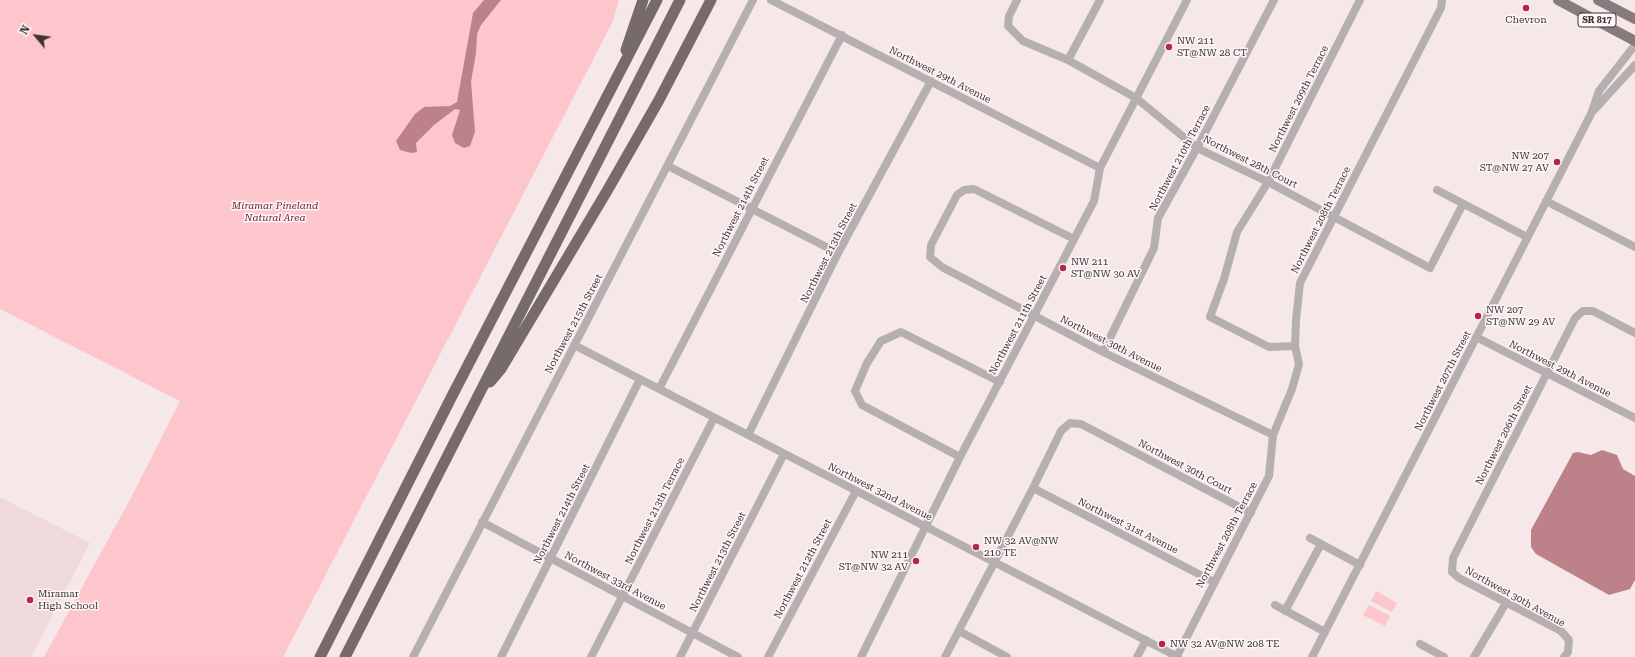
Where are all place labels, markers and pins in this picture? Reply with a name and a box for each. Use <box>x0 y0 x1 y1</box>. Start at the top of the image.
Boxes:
marker: Chevron <box>1521 3 1531 13</box>
place label: Chevron <box>1505 14 1547 26</box>
place label: NW 211 ST@NW 28 CT <box>1177 35 1247 58</box>
marker: NW 211 ST@NW 28 CT <box>1164 42 1174 52</box>
place label: NW 207 ST@NW 27 AV <box>1480 150 1549 174</box>
marker: NW 207 ST@NW 27 AV <box>1552 157 1562 167</box>
place label: NW 211 ST@NW 30 AV <box>1071 256 1140 280</box>
marker: NW 211 ST@NW 30 AV <box>1058 263 1068 273</box>
place label: NW 207 ST@NW 29 AV <box>1486 304 1555 328</box>
marker: NW 207 ST@NW 29 AV <box>1473 311 1483 321</box>
place label: NW 32 AV@NW 210 TE <box>984 535 1058 558</box>
marker: NW 32 AV@NW 210 TE <box>971 542 981 552</box>
place label: NW 211 ST@NW 32 AV <box>839 549 908 572</box>
marker: NW 211 ST@NW 32 AV <box>911 556 921 566</box>
place label: Miramar High School <box>38 588 98 612</box>
marker: Miramar High School <box>25 595 35 605</box>
place label: NW 32 AV@NW 208 TE <box>1170 638 1279 650</box>
marker: NW 32 AV@NW 208 TE <box>1157 639 1167 649</box>

